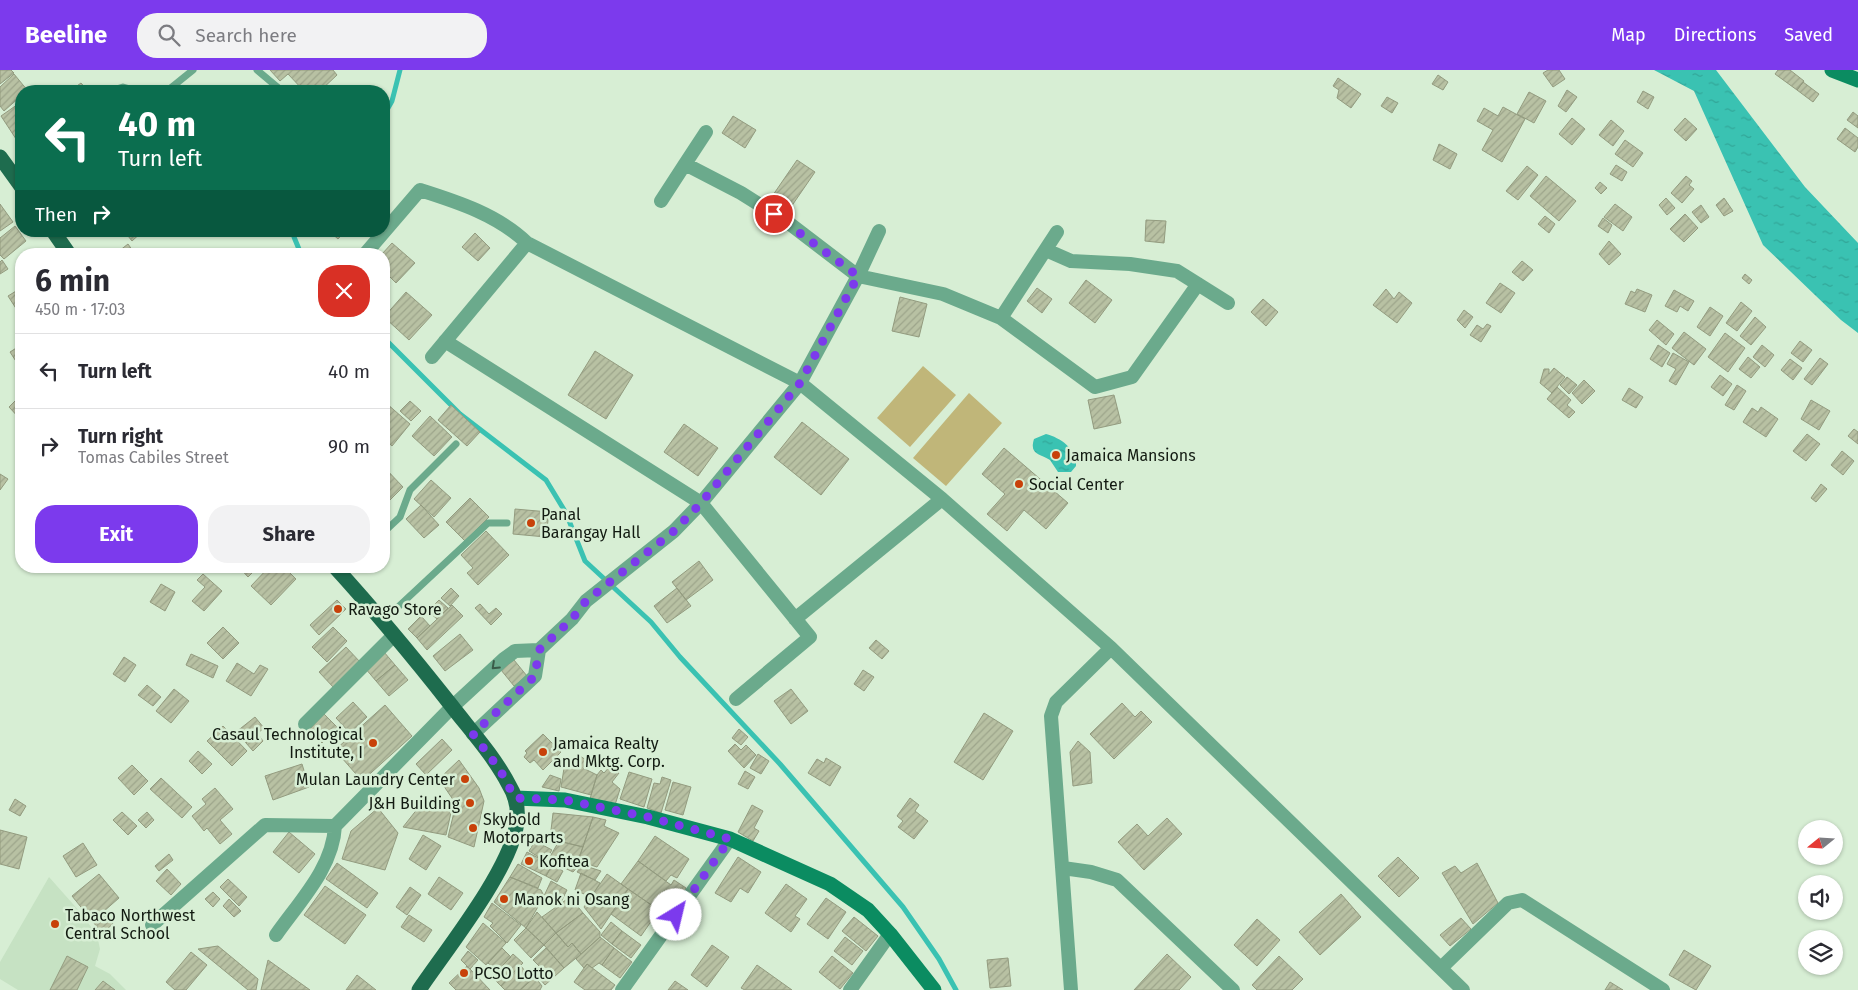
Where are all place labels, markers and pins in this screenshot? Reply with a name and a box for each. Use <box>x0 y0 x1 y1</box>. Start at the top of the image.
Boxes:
pin <box>753 193 795 235</box>
place label: Jamaica Mansions <box>1066 446 1196 465</box>
marker: Jamaica Mansions <box>1050 449 1062 461</box>
place label: Social Center <box>1029 475 1125 494</box>
marker: Social Center <box>1013 478 1025 490</box>
place label: Panal Barangay Hall <box>541 505 641 542</box>
marker: Panal Barangay Hall <box>525 517 537 529</box>
place label: Ravago Store <box>348 600 442 619</box>
marker: Ravago Store <box>332 603 344 615</box>
place label: Casaul Technological Institute, I <box>212 725 363 762</box>
place label: Jamaica Realty and Mktg. Corp. <box>553 734 665 771</box>
marker: Casaul Technological Institute, I <box>367 737 379 749</box>
marker: Jamaica Realty and Mktg. Corp. <box>537 746 549 758</box>
place label: Mulan Laundry Center <box>296 770 456 789</box>
marker: Mulan Laundry Center <box>459 773 471 785</box>
place label: J&H Building <box>368 794 461 813</box>
marker: J&H Building <box>464 797 476 809</box>
place label: Skybold Motorparts <box>483 810 563 847</box>
marker: Skybold Motorparts <box>467 822 479 834</box>
place label: Kofitea <box>539 852 590 871</box>
marker: Kofitea <box>523 855 535 867</box>
place label: Manok ni Osang <box>514 890 630 909</box>
marker: Manok ni Osang <box>498 893 510 905</box>
place label: Tabaco Northwest Central School <box>65 906 195 943</box>
marker: Tabaco Northwest Central School <box>49 918 61 930</box>
place label: PCSO Lotto <box>474 964 554 983</box>
marker: PCSO Lotto <box>458 967 470 979</box>

